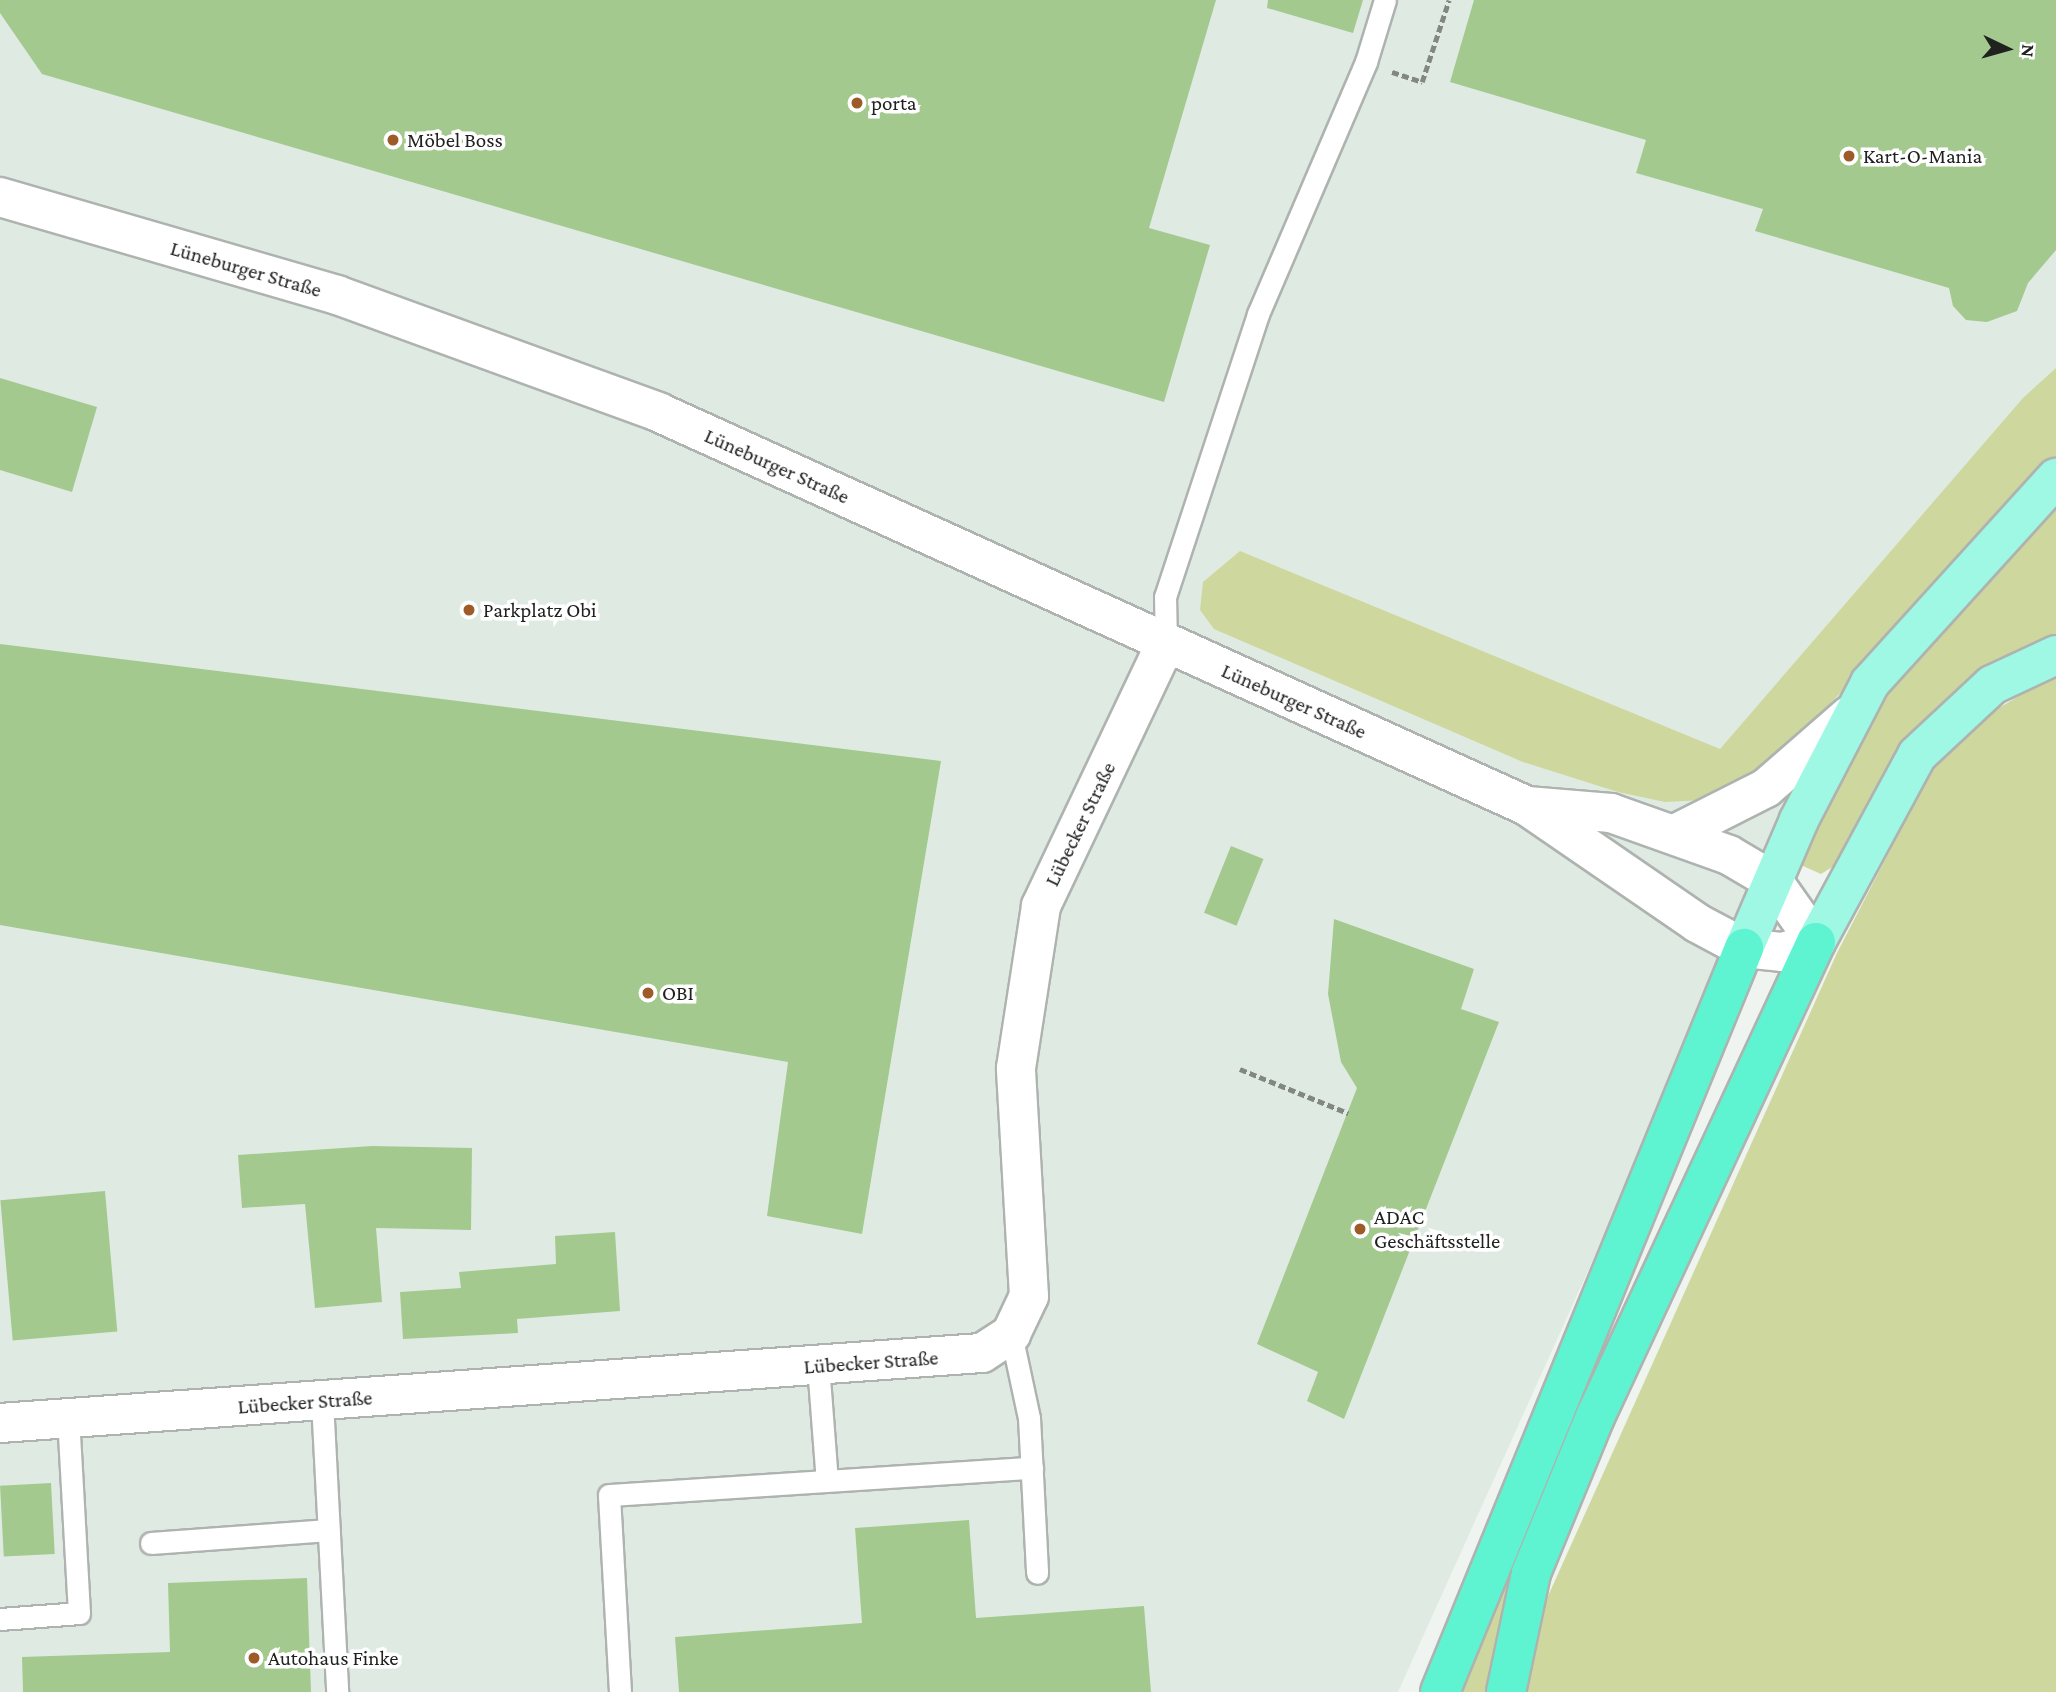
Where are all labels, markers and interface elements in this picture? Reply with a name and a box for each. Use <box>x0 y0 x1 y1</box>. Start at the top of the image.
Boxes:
north arrow <box>1972 14 2042 84</box>
text: N <box>2017 43 2039 58</box>
place label: porta <box>871 90 916 116</box>
marker: porta <box>849 95 865 111</box>
place label: Möbel Boss <box>407 127 503 153</box>
marker: Möbel Boss <box>385 132 401 148</box>
place label: Kart-O-Mania <box>1863 143 1982 169</box>
marker: Kart-O-Mania <box>1841 148 1857 164</box>
street label: Lüneburger Straße <box>168 235 324 303</box>
street label: Lüneburger Straße <box>701 423 853 509</box>
place label: Parkplatz Obi <box>483 597 597 623</box>
marker: Parkplatz Obi <box>461 602 477 618</box>
street label: Lüneburger Straße <box>1218 658 1370 744</box>
street label: Lübecker Straße <box>1039 758 1121 890</box>
place label: OBI <box>662 980 694 1006</box>
marker: OBI <box>640 985 656 1001</box>
place label: ADAC Geschäftsstelle <box>1374 1204 1500 1254</box>
marker: ADAC Geschäftsstelle <box>1352 1221 1368 1237</box>
street label: Lübecker Straße <box>803 1345 939 1379</box>
street label: Lübecker Straße <box>237 1385 373 1419</box>
place label: Autohaus Finke <box>268 1645 399 1671</box>
marker: Autohaus Finke <box>246 1650 262 1666</box>

